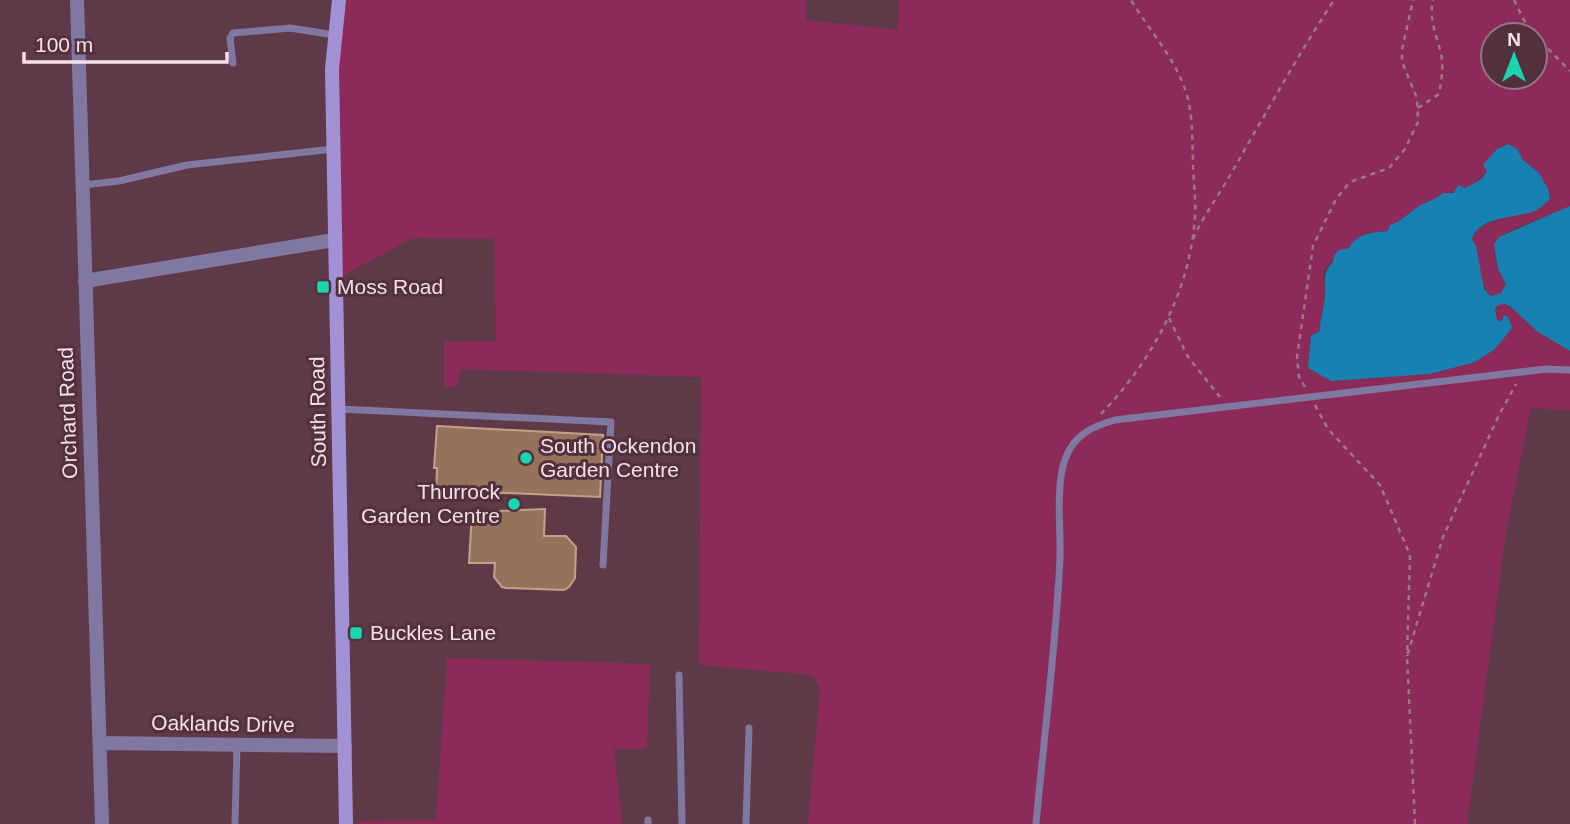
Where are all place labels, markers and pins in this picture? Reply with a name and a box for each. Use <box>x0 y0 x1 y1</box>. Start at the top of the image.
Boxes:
place label: Moss Road <box>337 275 443 298</box>
marker: Moss Road <box>315 279 331 295</box>
place label: South Ockendon Garden Centre <box>540 434 696 481</box>
marker: South Ockendon Garden Centre <box>518 450 534 466</box>
place label: Thurrock Garden Centre <box>361 480 500 527</box>
marker: Thurrock Garden Centre <box>506 496 522 512</box>
place label: Buckles Lane <box>370 621 496 644</box>
marker: Buckles Lane <box>348 625 364 641</box>

